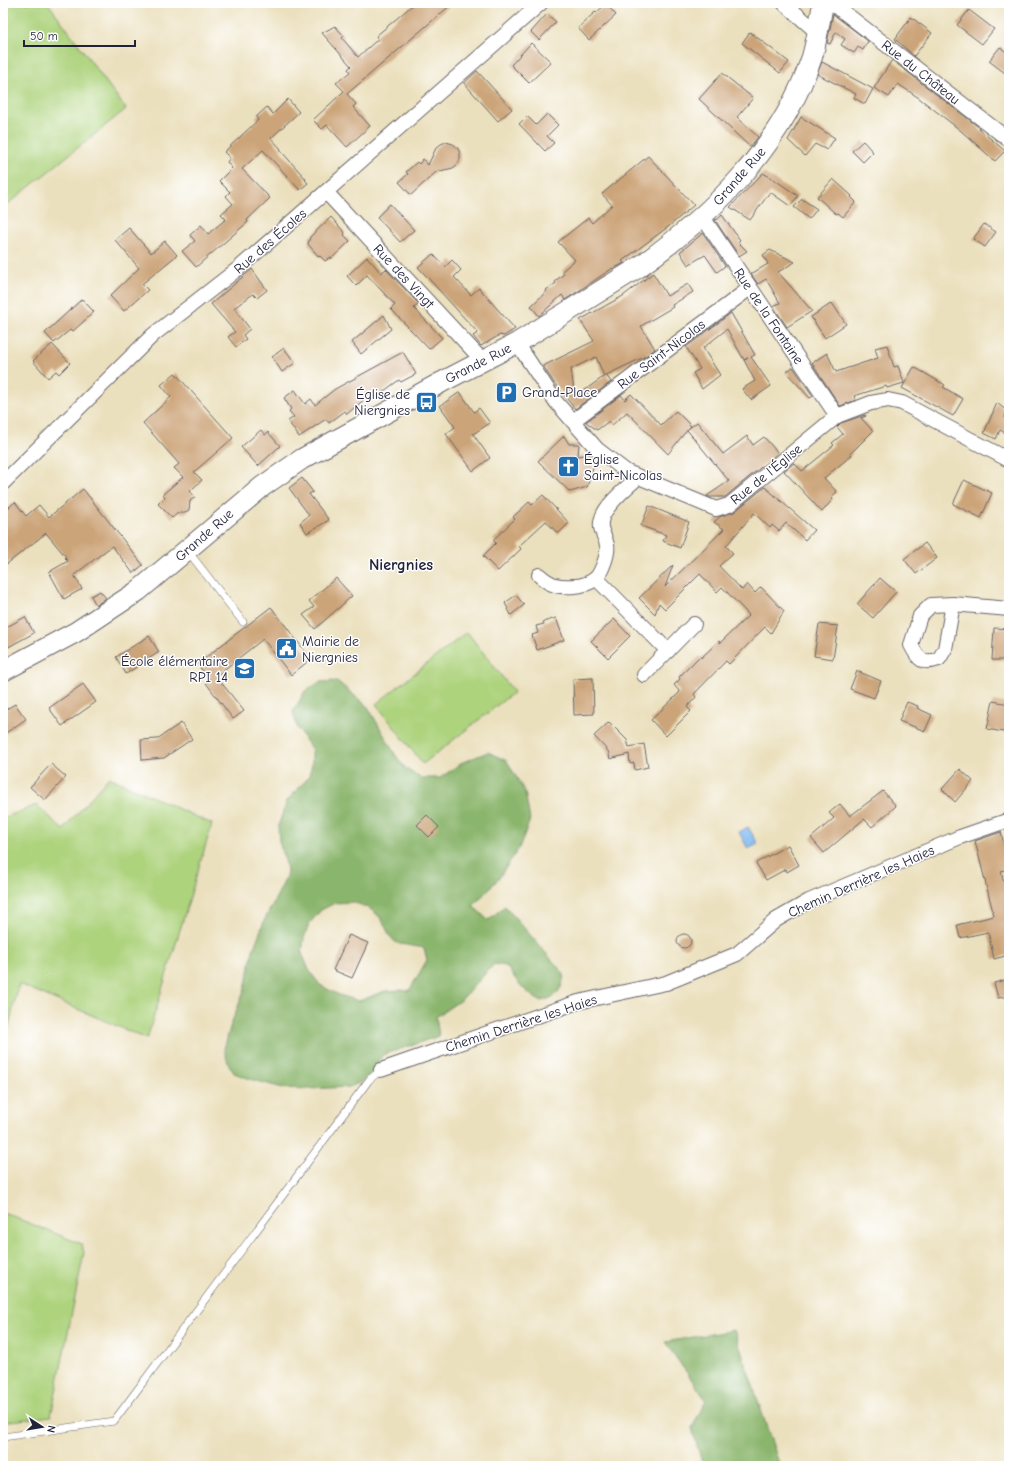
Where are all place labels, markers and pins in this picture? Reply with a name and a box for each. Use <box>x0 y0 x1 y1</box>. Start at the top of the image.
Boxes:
parking icon: Grand-Place <box>493 379 519 405</box>
place label: Grand-Place <box>522 384 597 401</box>
place label: Église de Niergnies <box>354 386 410 419</box>
bus stop icon: Église de Niergnies <box>413 389 439 415</box>
place label: Église Saint-Nicolas <box>584 451 662 484</box>
church icon: Église Saint-Nicolas <box>556 454 582 480</box>
place label: Mairie de Niergnies <box>302 633 359 666</box>
public building icon: Mairie de Niergnies <box>274 636 300 662</box>
place label: École élémentaire RPI 14 <box>121 653 228 686</box>
school or university icon: École élémentaire RPI 14 <box>231 656 257 682</box>

